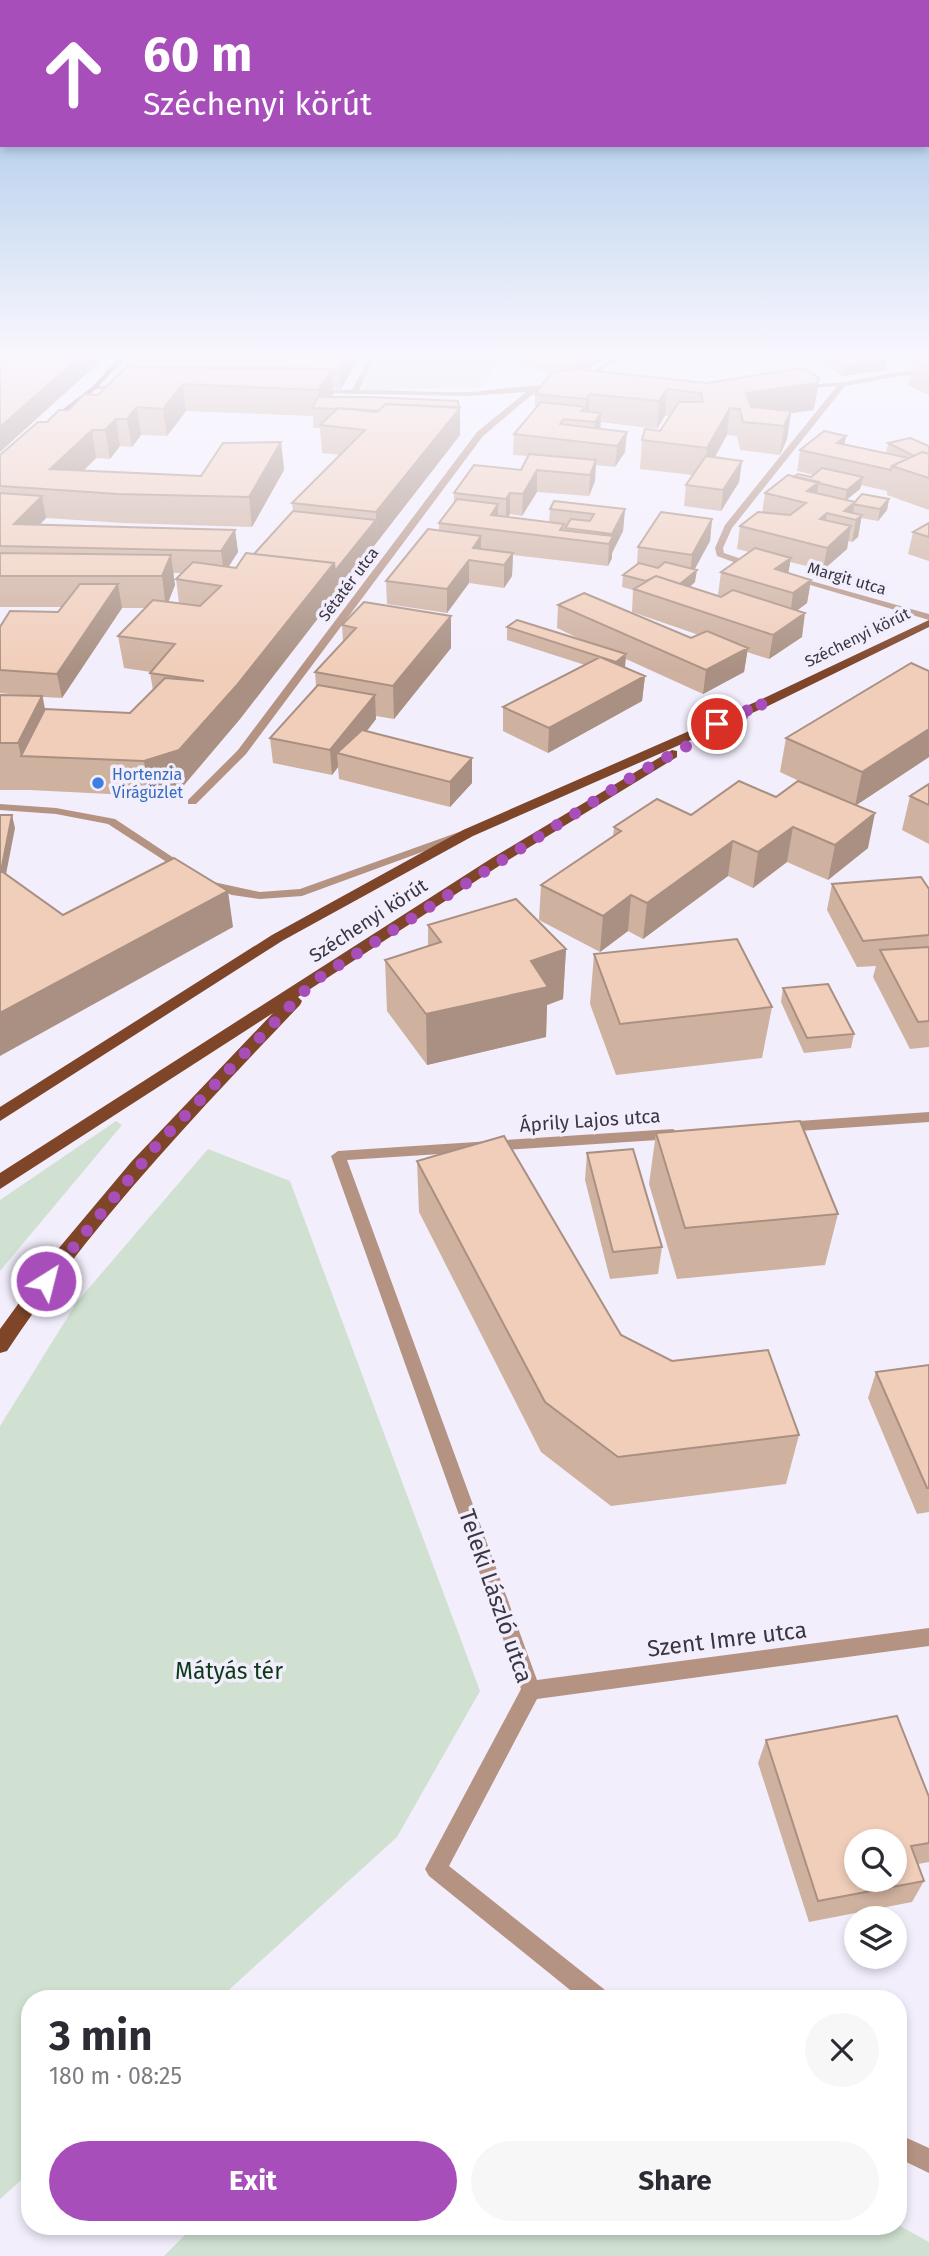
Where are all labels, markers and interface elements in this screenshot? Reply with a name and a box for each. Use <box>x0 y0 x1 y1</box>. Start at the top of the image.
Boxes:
text: 60 m <box>143 25 252 84</box>
icon: ahead <box>28 28 119 119</box>
text: Széchenyi körút <box>143 85 372 123</box>
street label: Sétatér utca <box>314 544 382 625</box>
street label: Margit utca <box>805 558 888 599</box>
street label: Széchenyi körút <box>802 604 913 671</box>
pin <box>687 694 747 754</box>
icon: arrive <box>698 705 736 743</box>
place label: Hortenzia Virágüzlet <box>112 765 183 802</box>
marker: Hortenzia Virágüzlet <box>90 775 106 791</box>
street label: Széchenyi körút <box>305 874 432 967</box>
street label: Áprily Lajos utca <box>519 1104 661 1137</box>
position arrow <box>9 1244 83 1318</box>
street label: Teleki László utca <box>453 1506 539 1686</box>
street label: Szent Imre utca <box>646 1615 808 1663</box>
park label: Mátyás tér <box>175 1657 283 1685</box>
map controls <box>844 1829 907 1969</box>
button: search <box>844 1829 907 1892</box>
button: layers <box>844 1906 907 1969</box>
text: 3 min <box>49 2011 152 2061</box>
button: close <box>805 2013 879 2087</box>
text: 180 m · 08:25 <box>49 2062 182 2090</box>
button: Exit <box>49 2141 457 2221</box>
button: Share <box>471 2141 879 2221</box>

